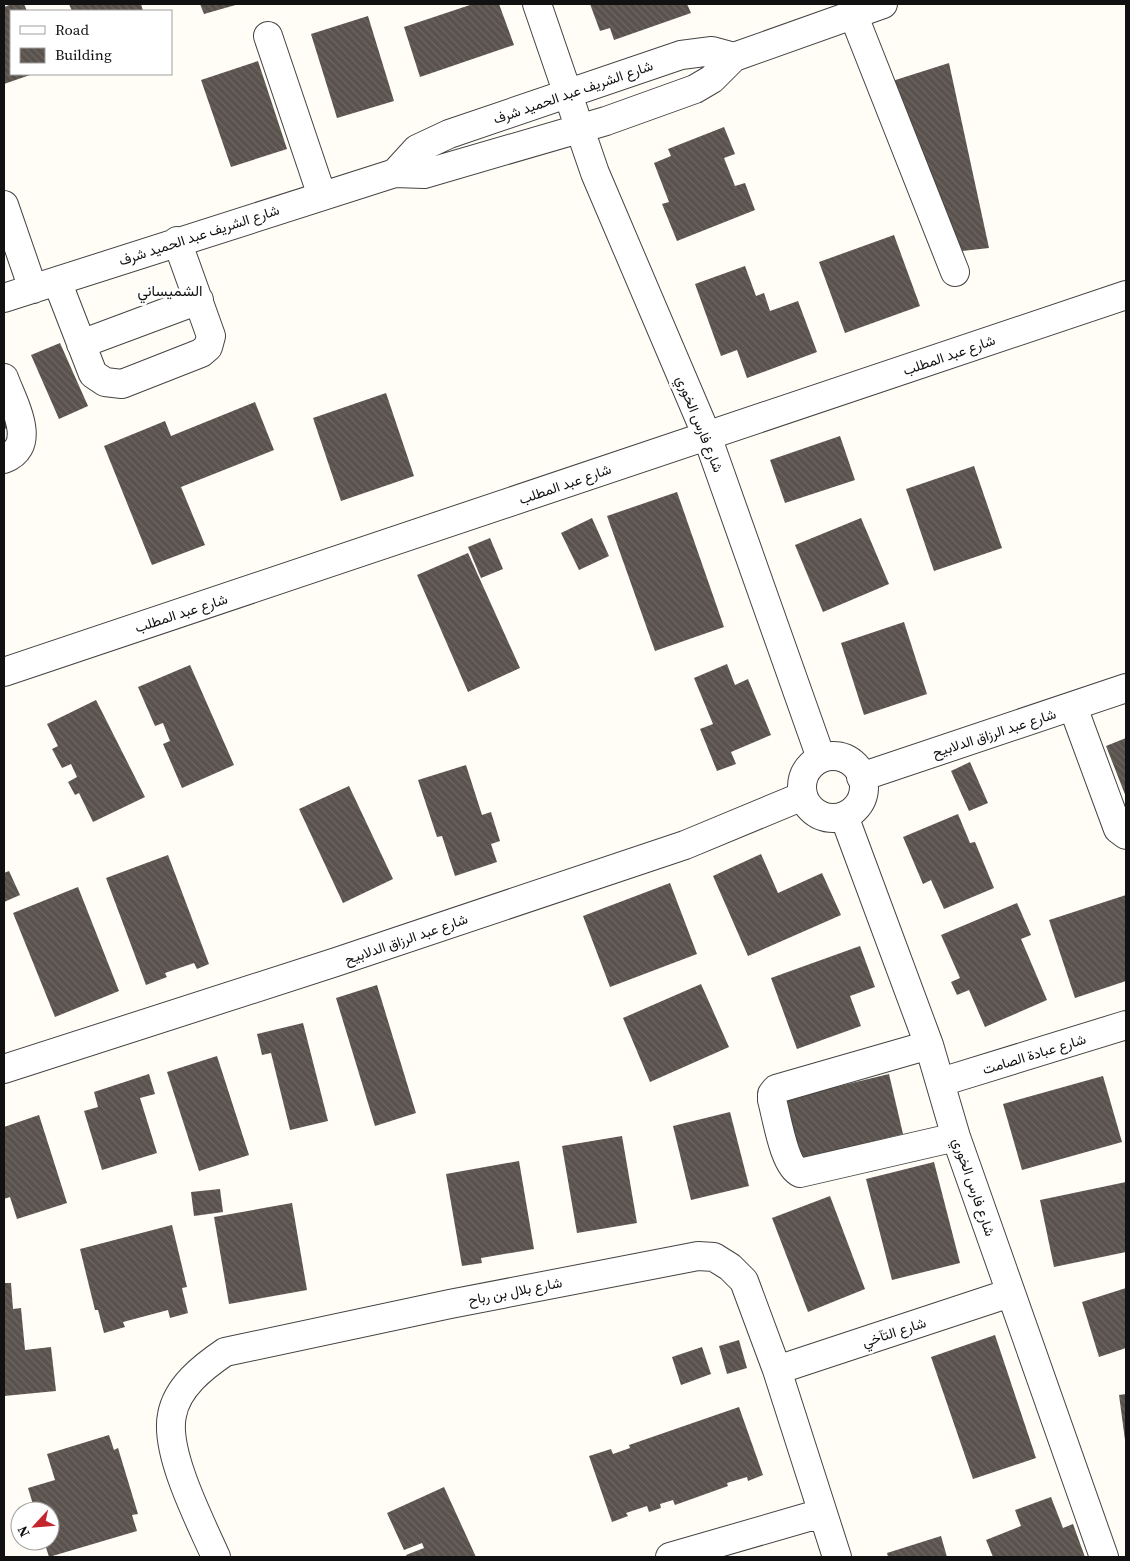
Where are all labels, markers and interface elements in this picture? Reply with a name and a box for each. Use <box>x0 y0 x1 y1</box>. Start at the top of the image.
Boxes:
legend <box>10 10 172 75</box>
text: Road <box>55 19 89 40</box>
text: Building <box>55 44 112 65</box>
street label: شارع الشريف عبد الحميد شرف <box>490 55 656 130</box>
street label: شارع الشريف عبد الحميد شرف <box>116 200 282 271</box>
district label: الشميساني <box>137 280 203 304</box>
street label: شارع عبد المطلب <box>900 330 998 381</box>
street label: شارع فارس الخوري <box>670 373 729 476</box>
street label: شارع عبد المطلب <box>516 459 614 510</box>
street label: شارع عبد المطلب <box>132 589 230 638</box>
street label: شارع عبد الرزاق الدلابيح <box>930 704 1059 763</box>
street label: شارع عبد الرزاق الدلابيح <box>342 909 471 970</box>
street label: شارع عبادة الصامت <box>980 1029 1088 1080</box>
street label: شارع فارس الخوري <box>946 1135 1000 1239</box>
street label: شارع بلال بن رباح <box>466 1272 564 1311</box>
street label: شارع التآخي <box>859 1312 929 1354</box>
north arrow <box>10 1501 60 1551</box>
text: N <box>12 1523 35 1541</box>

